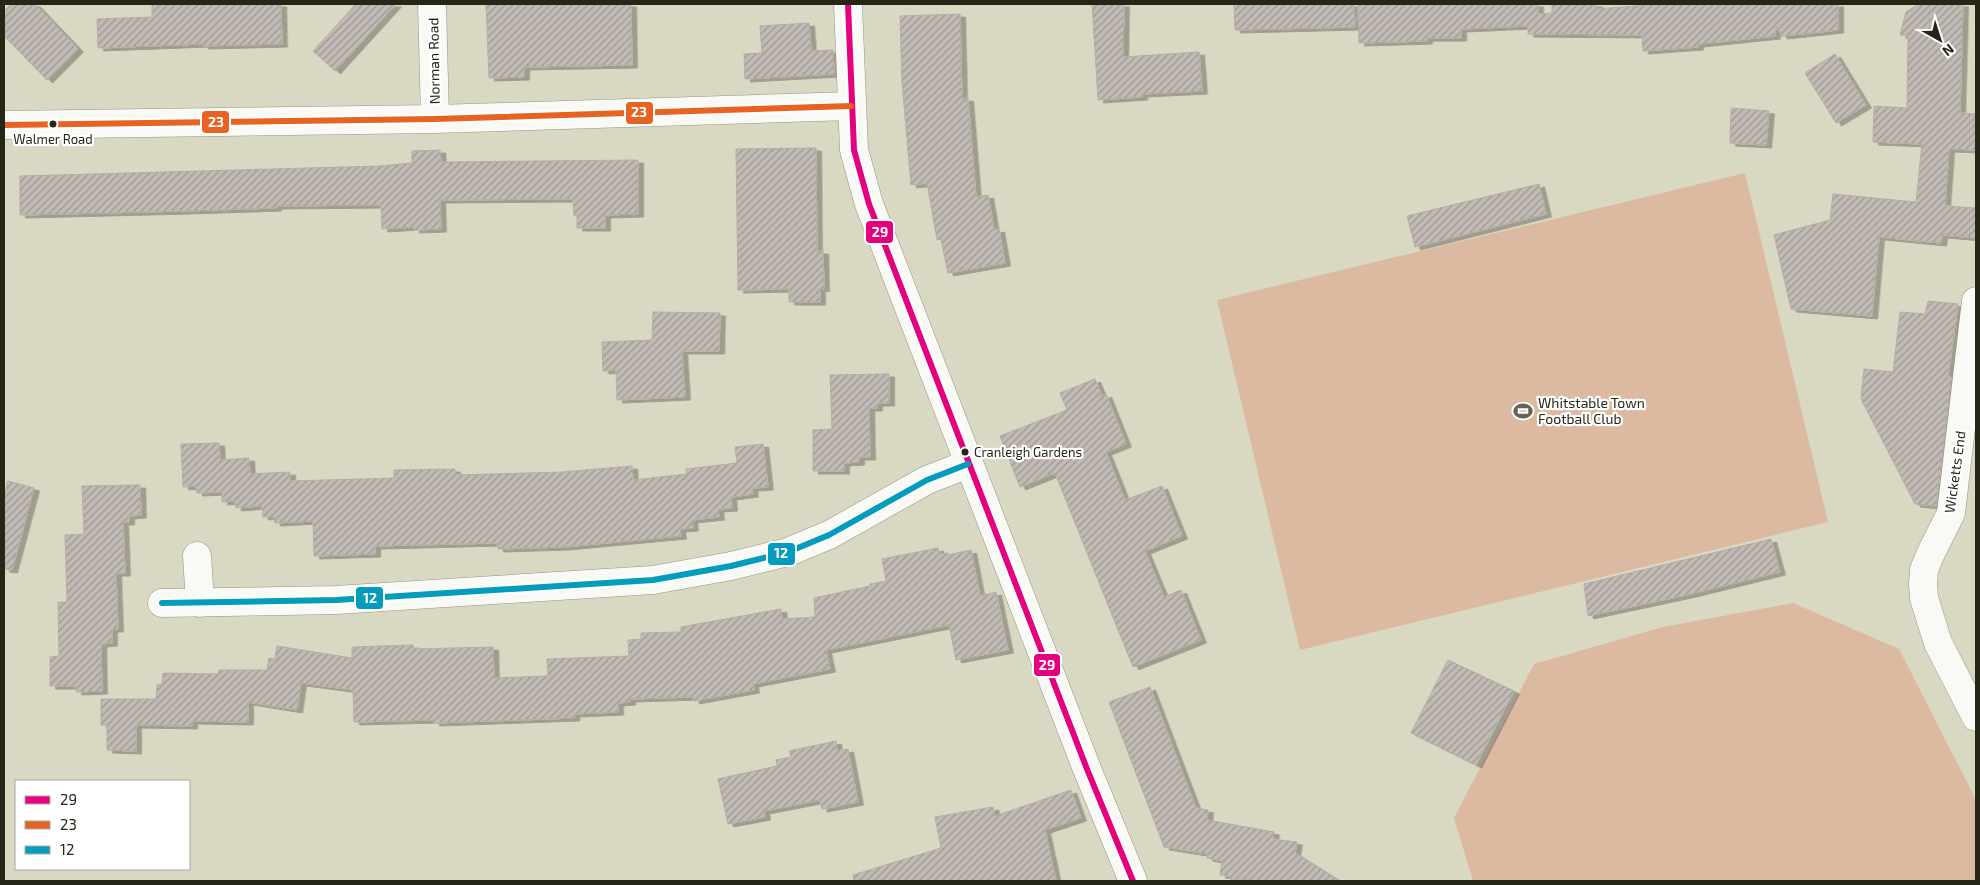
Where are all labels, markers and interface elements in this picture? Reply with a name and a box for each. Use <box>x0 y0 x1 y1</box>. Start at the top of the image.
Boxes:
north arrow <box>1915 15 1965 65</box>
street label: Norman Road <box>424 17 443 105</box>
text: N <box>1939 41 1958 60</box>
line badge: 23 <box>625 101 654 125</box>
text: 23 <box>631 103 647 120</box>
line badge: 23 <box>201 110 230 134</box>
text: 23 <box>208 113 224 130</box>
marker: Walmer Road <box>48 119 58 129</box>
place label: Walmer Road <box>13 131 93 147</box>
line badge: 29 <box>865 220 894 244</box>
text: 29 <box>872 223 888 240</box>
place label: Whitstable Town Football Club <box>1538 394 1645 427</box>
sports icon: Whitstable Town Football Club <box>1512 400 1534 422</box>
street label: Wicketts End <box>1940 430 1969 514</box>
place label: Cranleigh Gardens <box>974 444 1082 460</box>
marker: Cranleigh Gardens <box>960 447 970 457</box>
line badge: 12 <box>767 542 796 566</box>
text: 12 <box>774 544 788 561</box>
line badge: 12 <box>355 586 384 610</box>
text: 12 <box>363 589 377 606</box>
line badge: 29 <box>1033 653 1061 677</box>
text: 29 <box>1039 656 1055 673</box>
legend <box>15 780 190 870</box>
text: 29 <box>60 790 77 808</box>
text: 23 <box>60 815 77 833</box>
text: 12 <box>60 840 74 858</box>

